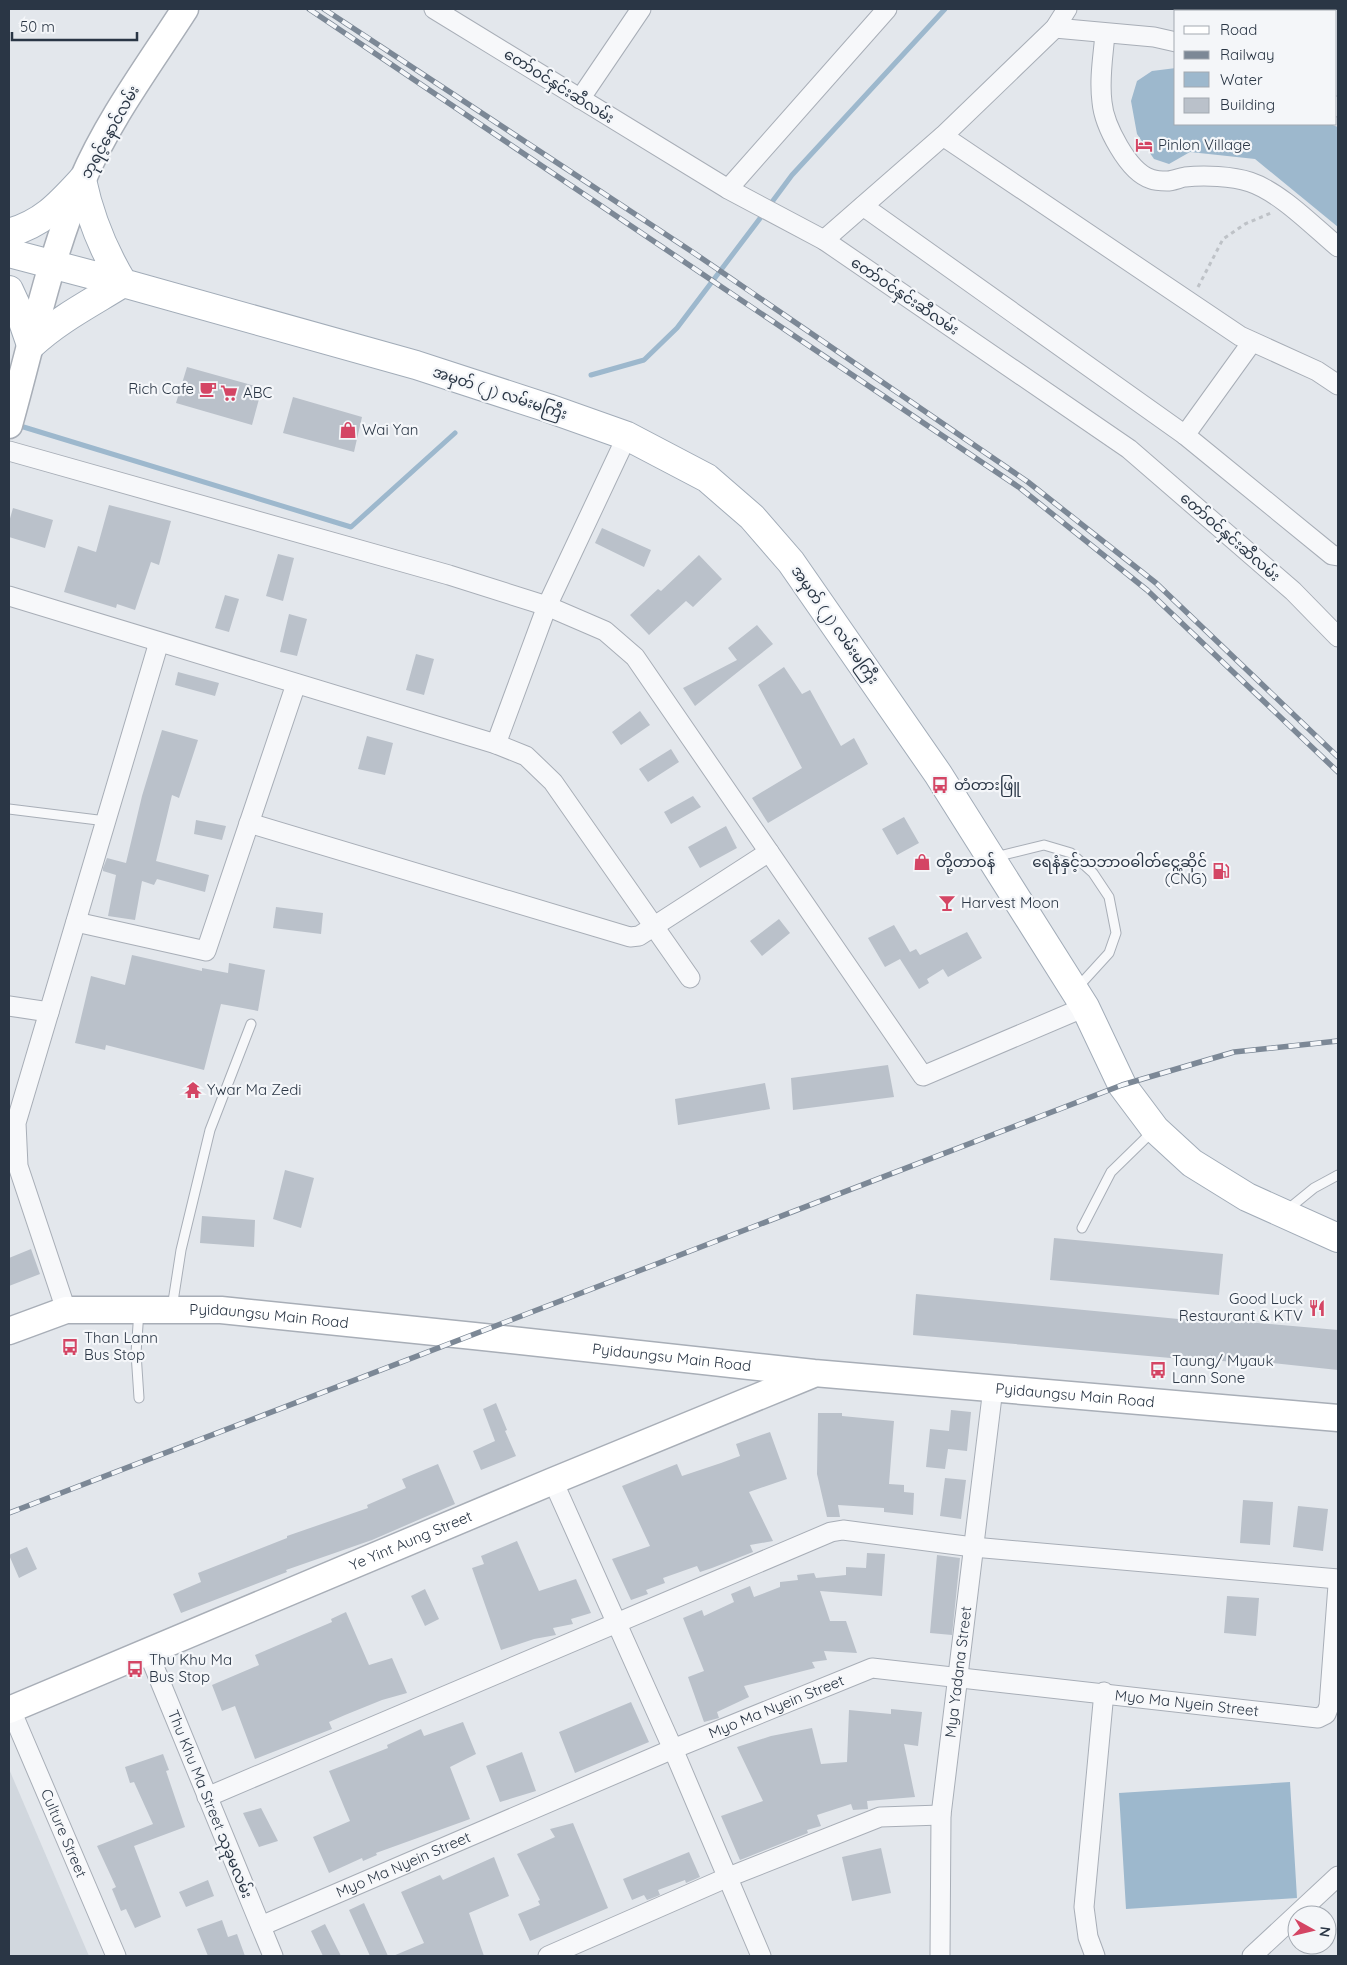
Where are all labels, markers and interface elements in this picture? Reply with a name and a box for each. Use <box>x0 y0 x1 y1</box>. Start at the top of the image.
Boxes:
scale bar <box>12 10 138 42</box>
legend <box>1174 10 1337 125</box>
text: 50 m <box>20 17 55 36</box>
text: Road <box>1220 20 1257 39</box>
street label: တော်ဝင်နှင်းဆီလမ်း <box>499 44 618 130</box>
text: Railway <box>1220 45 1275 64</box>
text: Water <box>1220 70 1263 89</box>
street label: ဘုရင့်နောင်လမ်း <box>76 82 146 183</box>
text: Building <box>1220 95 1275 114</box>
hotel icon: Pinlon Village <box>1134 135 1154 155</box>
place label: Pinlon Village <box>1158 135 1251 154</box>
street label: တော်ဝင်နှင်းဆီလမ်း <box>846 252 963 341</box>
street label: အမှတ် (၂) လမ်းမကြီး <box>430 362 570 426</box>
place label: Rich Cafe <box>128 379 194 398</box>
cafe icon: Rich Cafe <box>198 379 218 399</box>
supermarket icon: ABC <box>219 383 239 403</box>
place label: ABC <box>243 383 272 402</box>
shop icon: Wai Yan <box>338 420 358 440</box>
place label: Wai Yan <box>362 420 418 439</box>
street label: တော်ဝင်နှင်းဆီလမ်း <box>1174 488 1284 588</box>
street label: အမှတ် (၂) လမ်းမကြီး <box>785 562 883 689</box>
bus stop icon: တံတားဖြူ <box>930 775 950 795</box>
place label: တံတားဖြူ <box>954 775 1021 797</box>
shop icon: တို့တာဝန် <box>912 852 932 872</box>
place label: တို့တာဝန် <box>936 852 996 874</box>
place label: ရေနံနှင့်သဘာဝဓါတ်ငွေ့ဆိုင် (CNG) <box>1032 852 1207 888</box>
fuel station icon: ရေနံနှင့်သဘာဝဓါတ်ငွေ့ဆိုင် (CNG) <box>1211 861 1231 881</box>
bar icon: Harvest Moon <box>937 893 957 913</box>
place label: Harvest Moon <box>961 893 1059 912</box>
temple icon: Ywar Ma Zedi <box>183 1080 203 1100</box>
place label: Ywar Ma Zedi <box>207 1080 302 1099</box>
place label: Good Luck Restaurant & KTV <box>1179 1289 1303 1325</box>
restaurant icon: Good Luck Restaurant & KTV <box>1307 1298 1327 1318</box>
street label: Pyidaungsu Main Road <box>189 1300 349 1332</box>
place label: Than Lann Bus Stop <box>84 1328 158 1364</box>
bus stop icon: Than Lann Bus Stop <box>60 1337 80 1357</box>
street label: Pyidaungsu Main Road <box>591 1339 752 1375</box>
place label: Taung/ Myauk Lann Sone <box>1172 1351 1273 1387</box>
bus stop icon: Taung/ Myauk Lann Sone <box>1148 1360 1168 1380</box>
street label: Pyidaungsu Main Road <box>995 1379 1155 1411</box>
street label: Ye Yint Aung Street <box>347 1506 475 1575</box>
street label: Mya Yadana Street <box>940 1605 975 1739</box>
place label: Thu Khu Ma Bus Stop <box>149 1650 232 1686</box>
bus stop icon: Thu Khu Ma Bus Stop <box>125 1659 145 1679</box>
street label: Myo Ma Nyein Street <box>706 1670 847 1743</box>
street label: Myo Ma Nyein Street <box>1114 1685 1260 1720</box>
street label: Thu Khu Ma Street သုခုမလမ်း <box>161 1707 257 1902</box>
street label: Culture Street <box>37 1786 91 1880</box>
street label: Myo Ma Nyein Street <box>333 1827 473 1902</box>
north arrow <box>1287 1905 1337 1955</box>
text: N <box>1315 1925 1335 1938</box>

